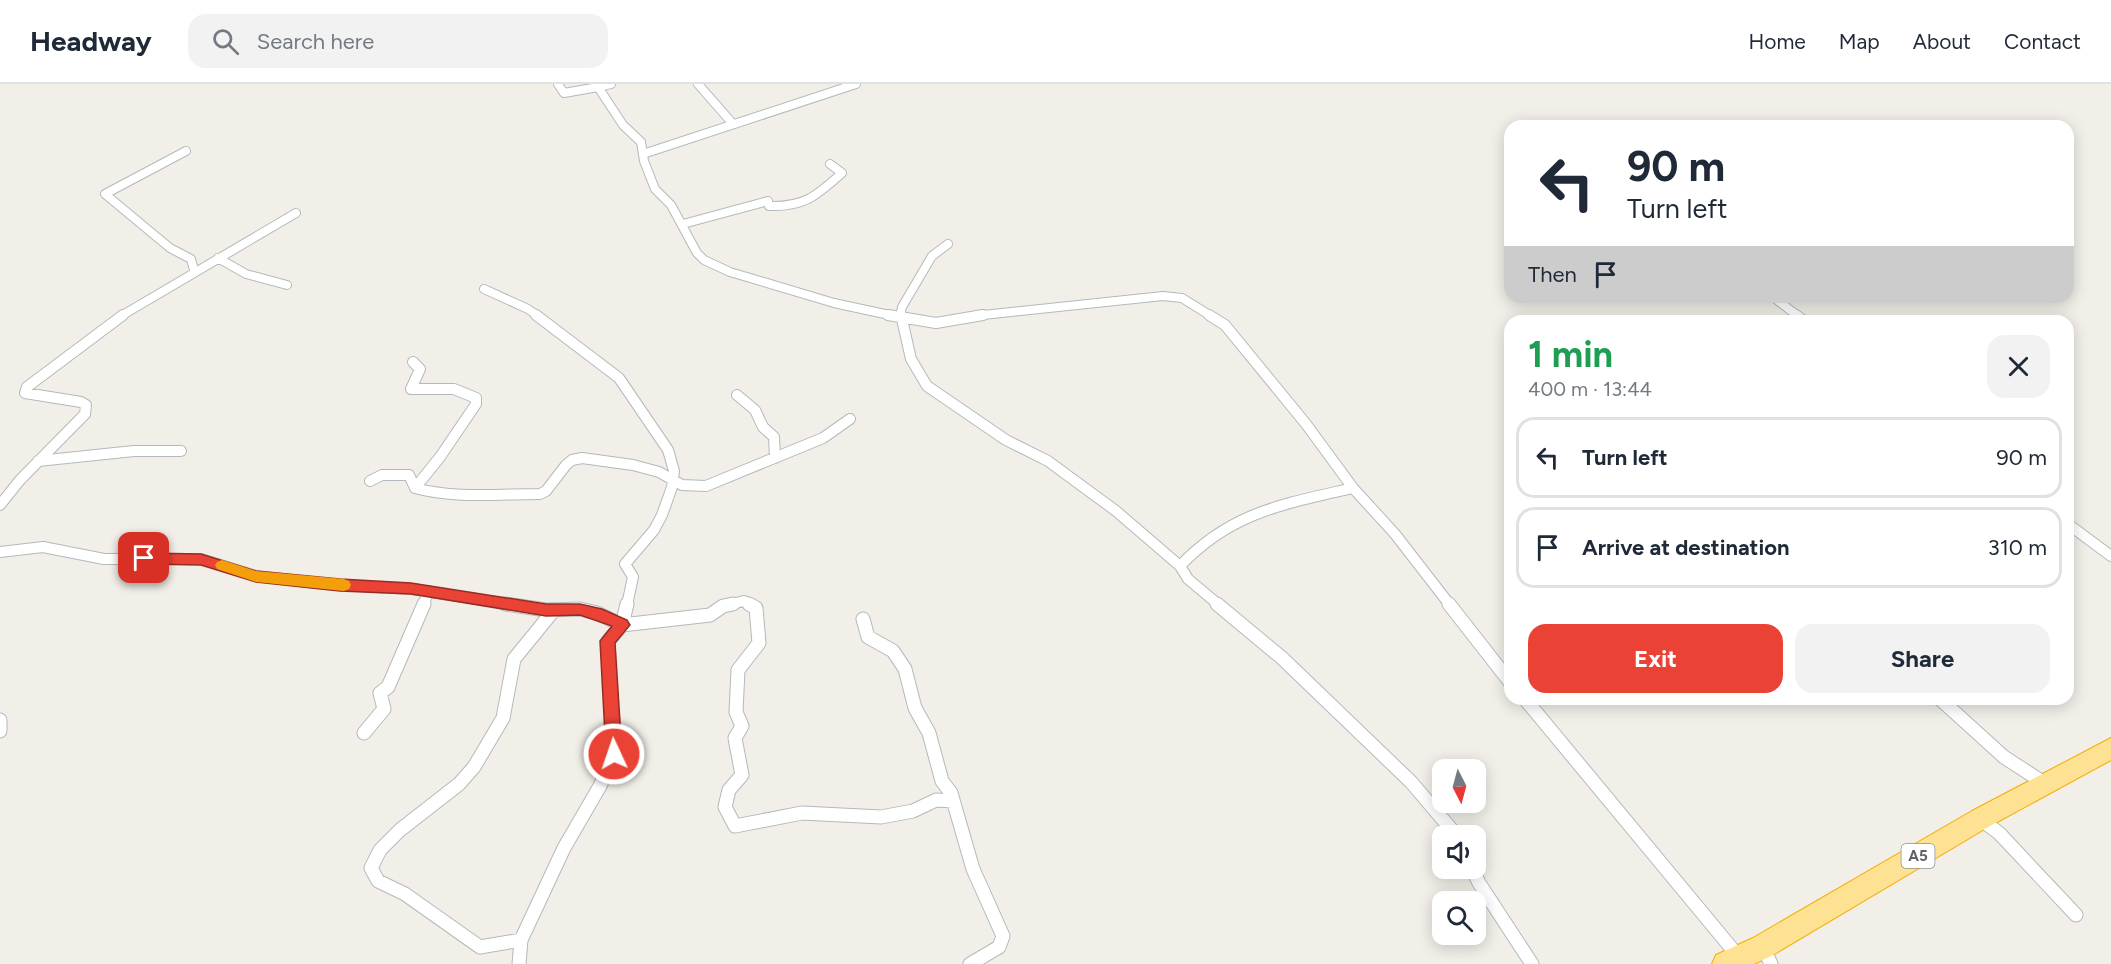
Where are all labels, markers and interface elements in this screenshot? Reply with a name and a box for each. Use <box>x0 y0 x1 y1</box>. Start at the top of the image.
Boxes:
search box <box>188 14 608 68</box>
text: Headway <box>30 24 152 58</box>
icon: search <box>209 25 242 58</box>
text: Search here <box>257 28 374 55</box>
text: Home <box>1749 29 1806 54</box>
text: Map <box>1839 29 1880 54</box>
text: About <box>1913 29 1971 54</box>
text: Contact <box>2004 29 2081 54</box>
text: 90 m <box>1627 141 1725 192</box>
icon: left <box>1528 144 1606 222</box>
text: Turn left <box>1627 192 1727 225</box>
icon: arrive <box>1589 258 1622 291</box>
text: Then <box>1528 261 1577 288</box>
text: 1 min <box>1528 333 1613 376</box>
button: close <box>1987 335 2050 398</box>
text: 400 m · 13:44 <box>1528 377 1652 401</box>
icon: left <box>1531 441 1564 474</box>
text: Turn left <box>1582 444 1668 471</box>
text: 90 m <box>1996 444 2047 471</box>
icon: arrive <box>1531 531 1564 564</box>
pin <box>118 532 169 583</box>
text: Arrive at destination <box>1582 534 1790 561</box>
text: 310 m <box>1988 534 2047 561</box>
icon: arrive <box>127 541 160 574</box>
button: Exit <box>1528 624 1783 693</box>
button: Share <box>1795 624 2050 693</box>
position arrow <box>582 722 646 786</box>
north arrow <box>1432 759 1486 813</box>
map controls <box>1432 759 1486 945</box>
button: sound <box>1432 825 1486 879</box>
road number: A5 <box>1902 844 1934 868</box>
button: search <box>1432 891 1486 945</box>

